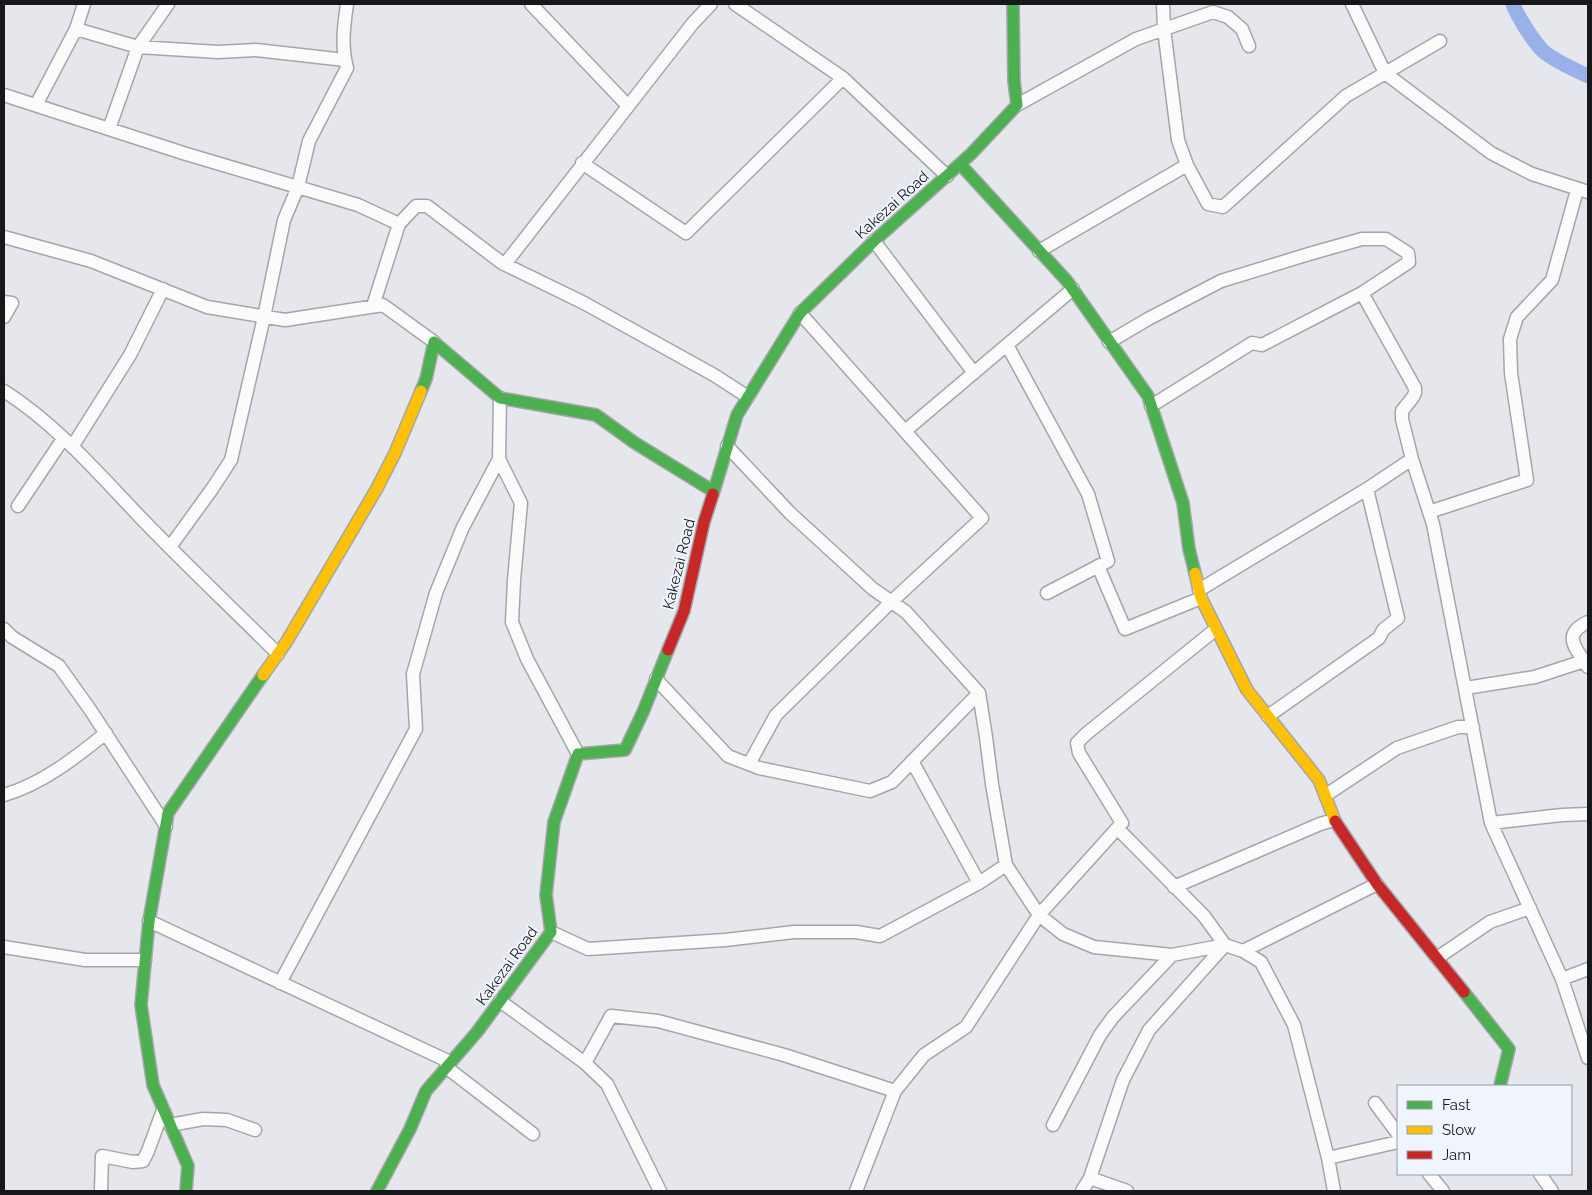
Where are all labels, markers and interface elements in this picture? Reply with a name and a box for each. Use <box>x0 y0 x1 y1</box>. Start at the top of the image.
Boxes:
street label: Kakezai Road <box>852 167 932 243</box>
street label: Kakezai Road <box>659 517 699 611</box>
street label: Kakezai Road <box>472 923 542 1009</box>
legend <box>1397 1085 1572 1175</box>
text: Fast <box>1442 1096 1470 1114</box>
text: Slow <box>1442 1121 1476 1139</box>
text: Jam <box>1442 1146 1471 1164</box>

